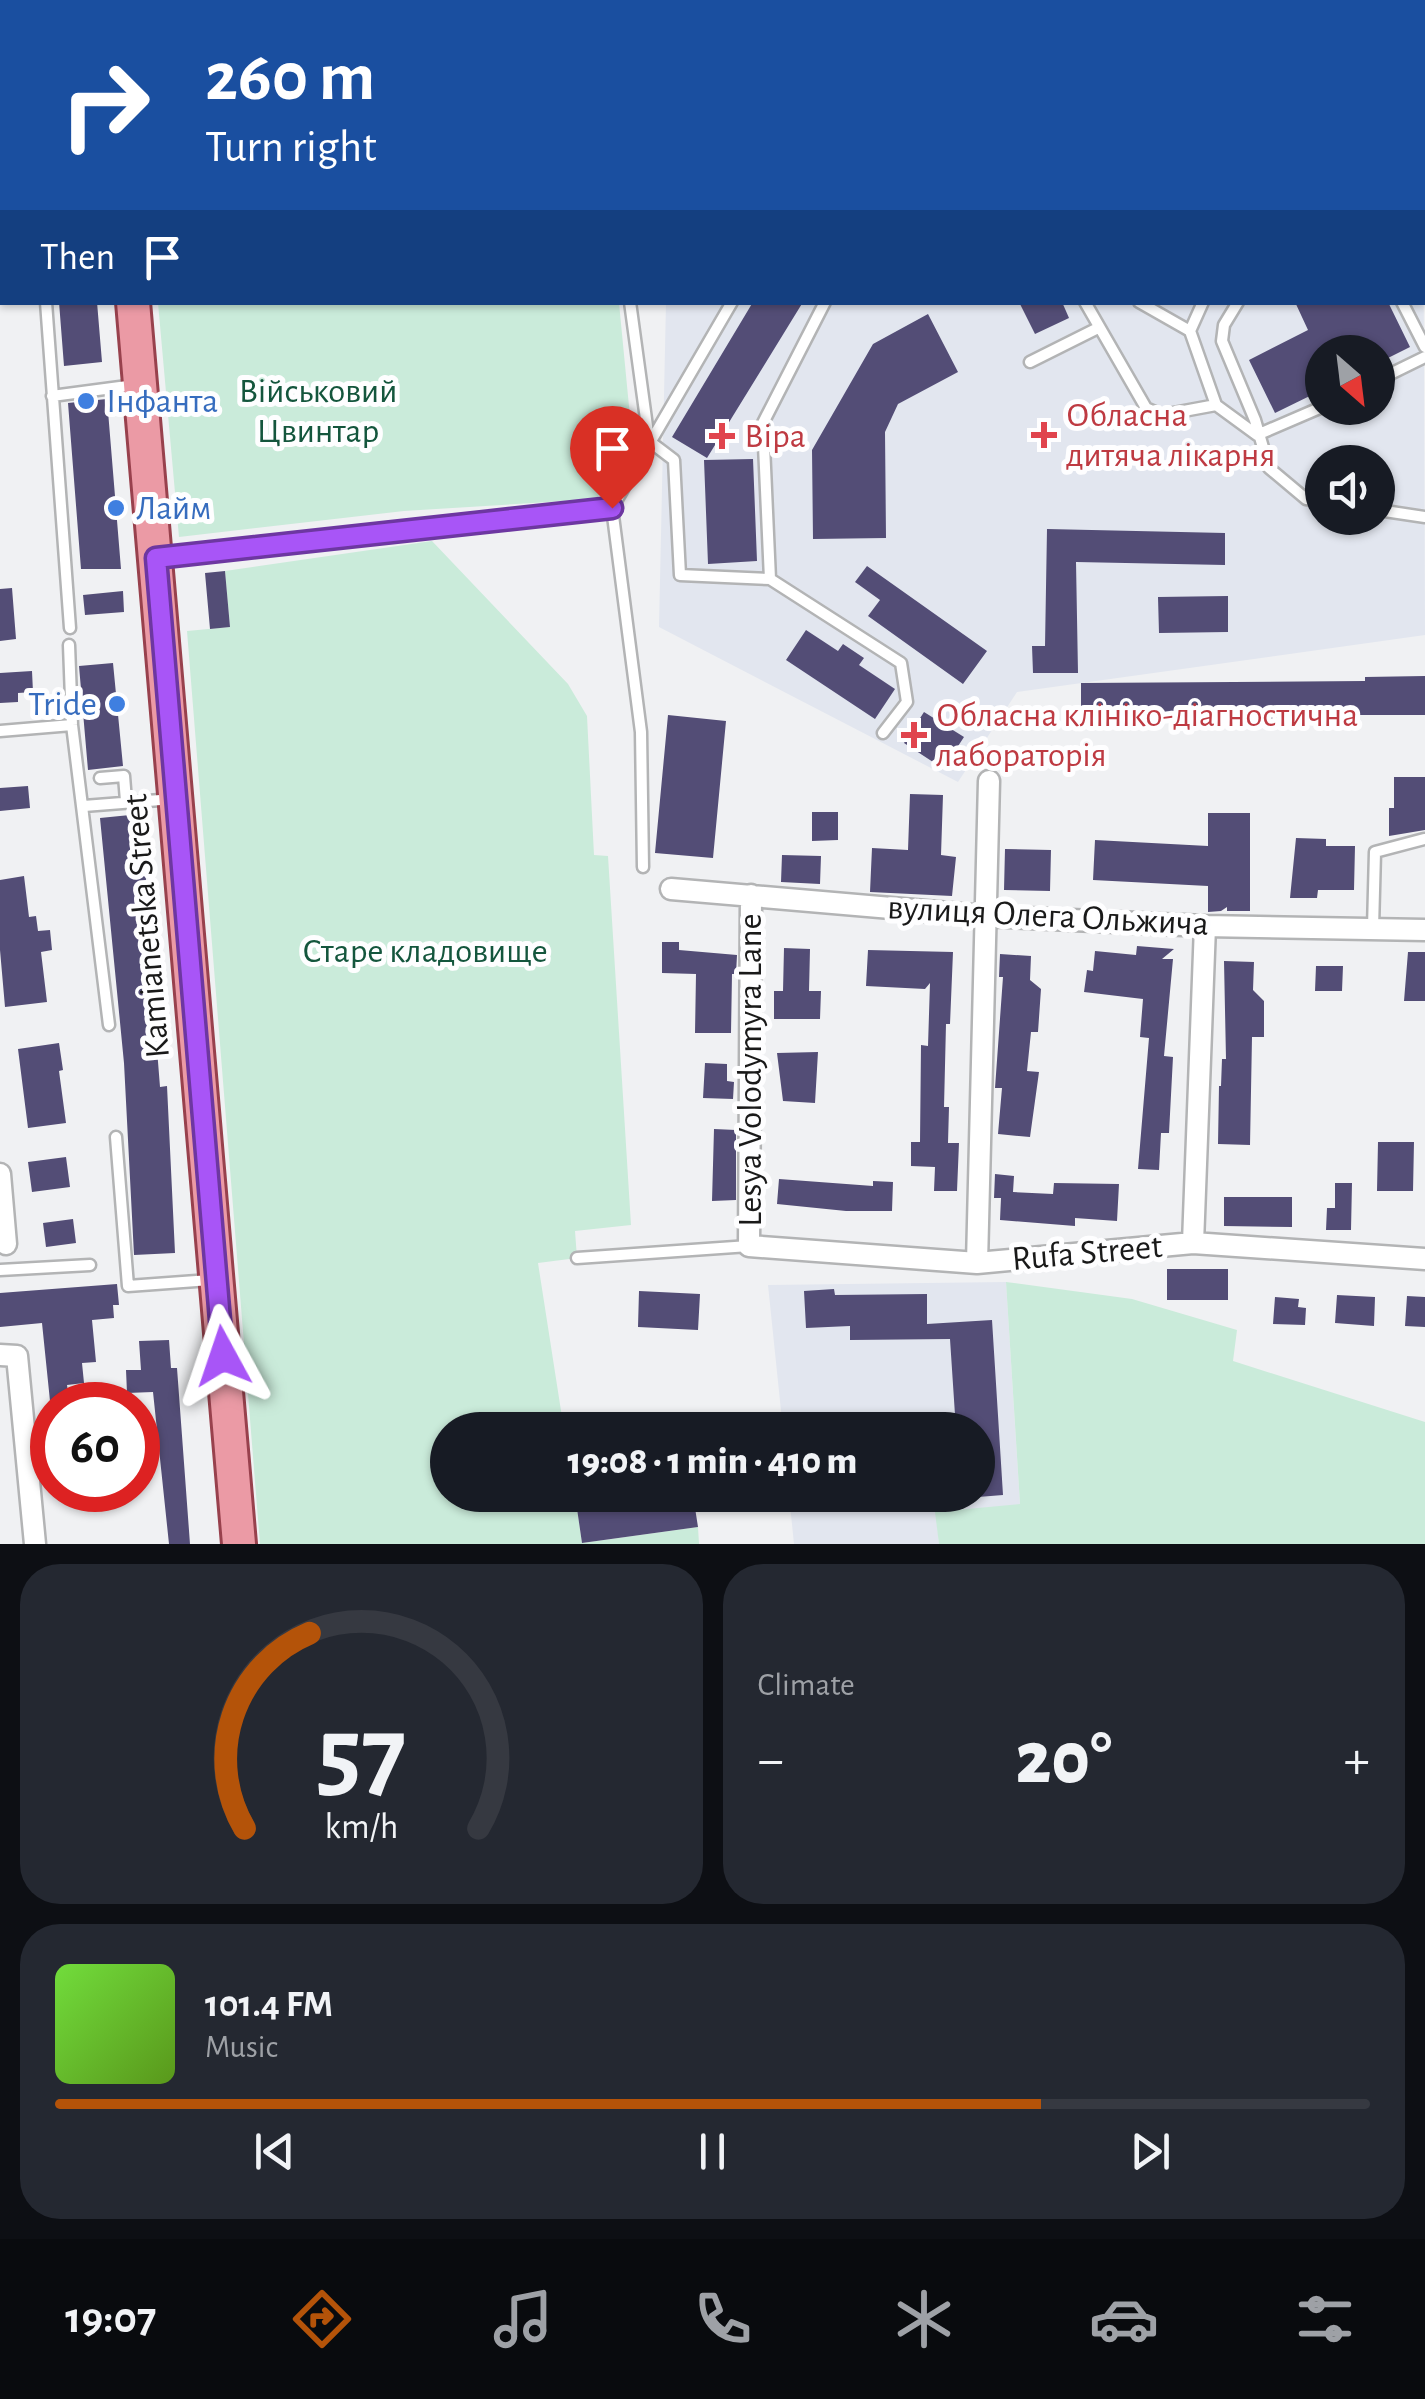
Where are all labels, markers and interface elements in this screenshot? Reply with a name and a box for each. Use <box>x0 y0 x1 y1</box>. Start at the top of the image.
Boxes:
icon: right <box>40 40 170 170</box>
text: 260 m <box>205 43 375 113</box>
text: Turn right <box>205 125 377 170</box>
icon: arrive <box>135 230 190 285</box>
text: Then <box>40 239 115 277</box>
north arrow <box>1305 335 1395 425</box>
map controls <box>1305 335 1395 535</box>
park label: Військовий Цвинтар <box>238 374 398 449</box>
place label: Інфанта <box>106 384 218 419</box>
marker: Інфанта <box>75 390 97 412</box>
place label: Обласна дитяча лікарня <box>1066 398 1276 473</box>
pin <box>570 406 655 509</box>
place label: Віра <box>744 419 806 454</box>
icon: arrive <box>585 421 640 476</box>
marker: Обласна дитяча лікарня <box>1031 422 1057 448</box>
marker: Віра <box>709 423 735 449</box>
button: sound <box>1305 445 1395 535</box>
place label: Лайм <box>136 491 212 526</box>
marker: Лайм <box>105 497 127 519</box>
place label: Tride <box>28 687 97 722</box>
marker: Tride <box>106 693 128 715</box>
place label: Обласна клініко-діагностична лабораторія <box>936 698 1358 773</box>
marker: Обласна клініко-діагностична лабораторія <box>901 722 927 748</box>
street label: Kamianetska Street <box>118 793 176 1059</box>
street label: вулиця Олега Ольжича <box>886 890 1210 942</box>
street label: Lesya Volodymyra Lane <box>733 913 768 1227</box>
park label: Старе кладовище <box>302 934 548 969</box>
street label: Rufa Street <box>1010 1229 1164 1277</box>
position arrow <box>171 1304 275 1408</box>
speed limit sign: 60 <box>30 1382 160 1512</box>
text: 19:08 · 1 min · 410 m <box>568 1443 857 1481</box>
text: Climate <box>758 1669 855 1701</box>
text: 57 <box>316 1703 406 1807</box>
text: 20° <box>1015 1722 1112 1797</box>
text: − <box>758 1733 784 1788</box>
text: + <box>1344 1733 1370 1788</box>
text: km/h <box>324 1809 398 1845</box>
text: 101.4 FM <box>205 1986 333 2024</box>
text: Music <box>205 2031 278 2063</box>
icon: previous <box>247 2124 302 2179</box>
icon: pause <box>685 2124 740 2179</box>
icon: next <box>1123 2124 1178 2179</box>
icon: directions <box>287 2284 357 2354</box>
icon: music <box>488 2284 558 2354</box>
icon: phone <box>688 2284 758 2354</box>
icon: climate <box>889 2284 959 2354</box>
icon: car <box>1089 2284 1159 2354</box>
icon: filters <box>1290 2284 1360 2354</box>
text: 19:07 <box>65 2296 156 2341</box>

